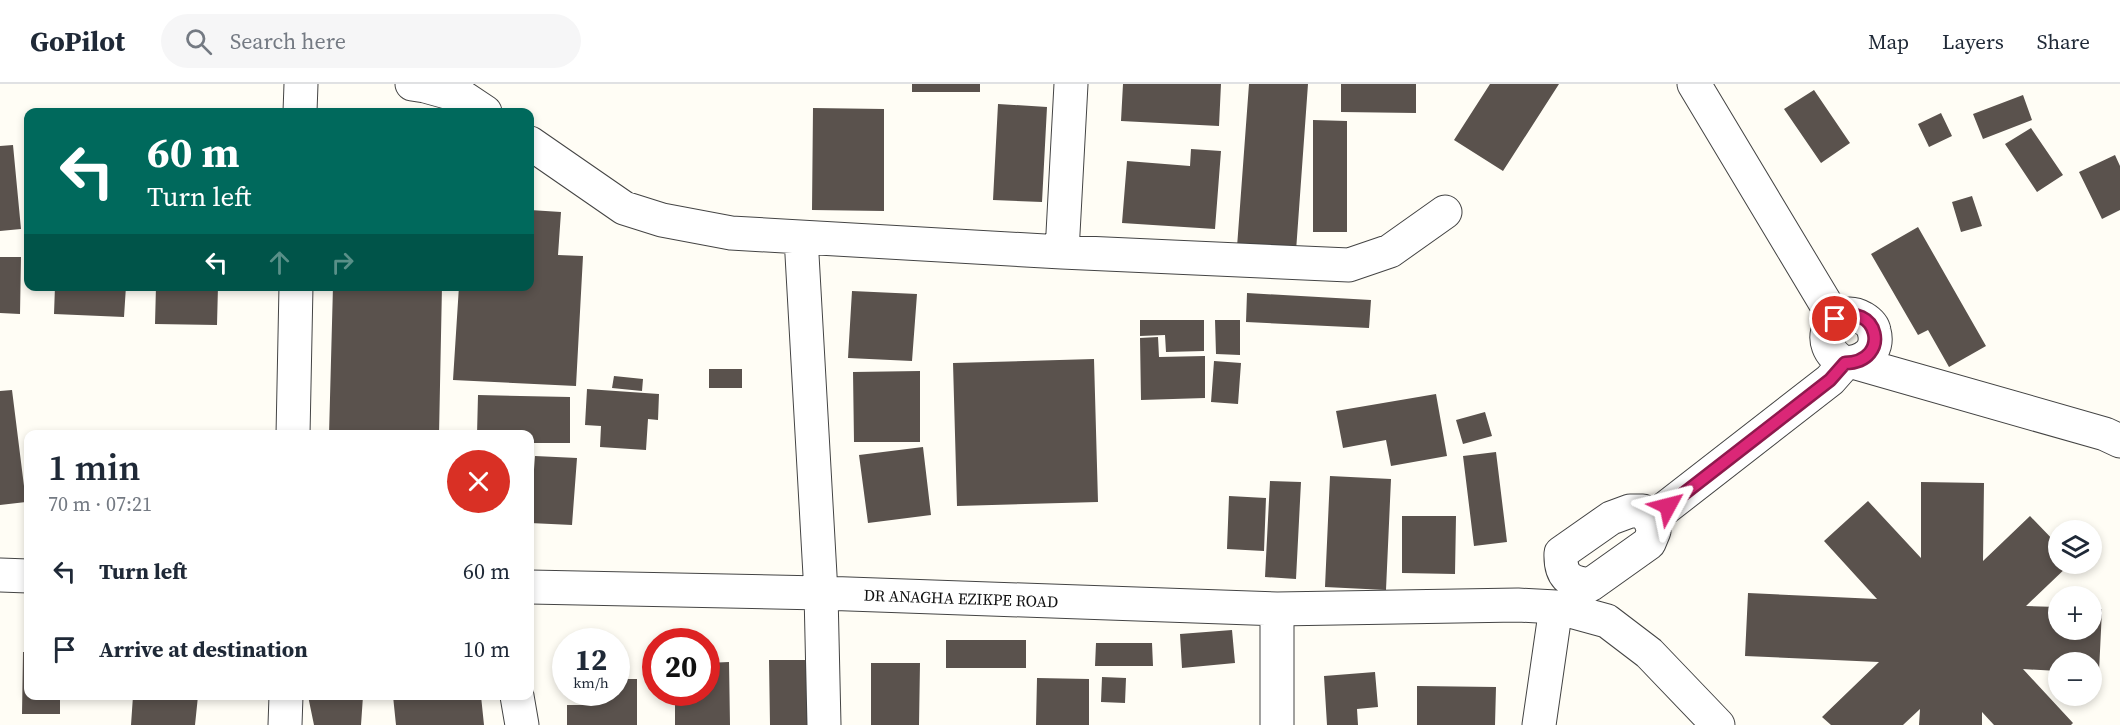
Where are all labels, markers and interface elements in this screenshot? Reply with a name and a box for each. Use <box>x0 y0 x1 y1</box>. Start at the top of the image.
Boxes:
search box <box>161 14 581 68</box>
text: GoPilot <box>30 22 125 60</box>
icon: search <box>182 25 215 58</box>
text: Search here <box>230 26 346 56</box>
text: Map <box>1868 27 1909 56</box>
text: Layers <box>1942 27 2004 56</box>
text: Share <box>2037 27 2090 56</box>
text: 60 m <box>147 123 240 181</box>
icon: left <box>48 132 126 210</box>
text: Turn left <box>147 178 251 215</box>
icon: left <box>200 246 233 279</box>
icon: ahead <box>263 246 296 279</box>
icon: right <box>326 246 359 279</box>
pin <box>1809 293 1860 344</box>
icon: arrive <box>1818 302 1851 335</box>
text: 1 min <box>48 443 140 492</box>
button: close <box>447 450 510 513</box>
position arrow <box>1636 474 1700 538</box>
text: 70 m · 07:21 <box>48 490 152 518</box>
map controls <box>2048 520 2102 706</box>
button: layers <box>2048 520 2102 574</box>
icon: left <box>48 555 81 588</box>
text: Turn left <box>99 556 187 586</box>
text: 60 m <box>463 556 510 586</box>
street label: DR ANAGHA EZIKPE ROAD <box>863 584 1059 612</box>
button: + <box>2048 586 2102 640</box>
speed limit sign: 20 <box>642 628 720 706</box>
icon: arrive <box>48 633 81 666</box>
text: Arrive at destination <box>99 634 308 664</box>
text: 10 m <box>463 634 510 664</box>
text: 12 <box>575 639 607 680</box>
button: − <box>2048 652 2102 706</box>
text: km/h <box>573 672 609 693</box>

